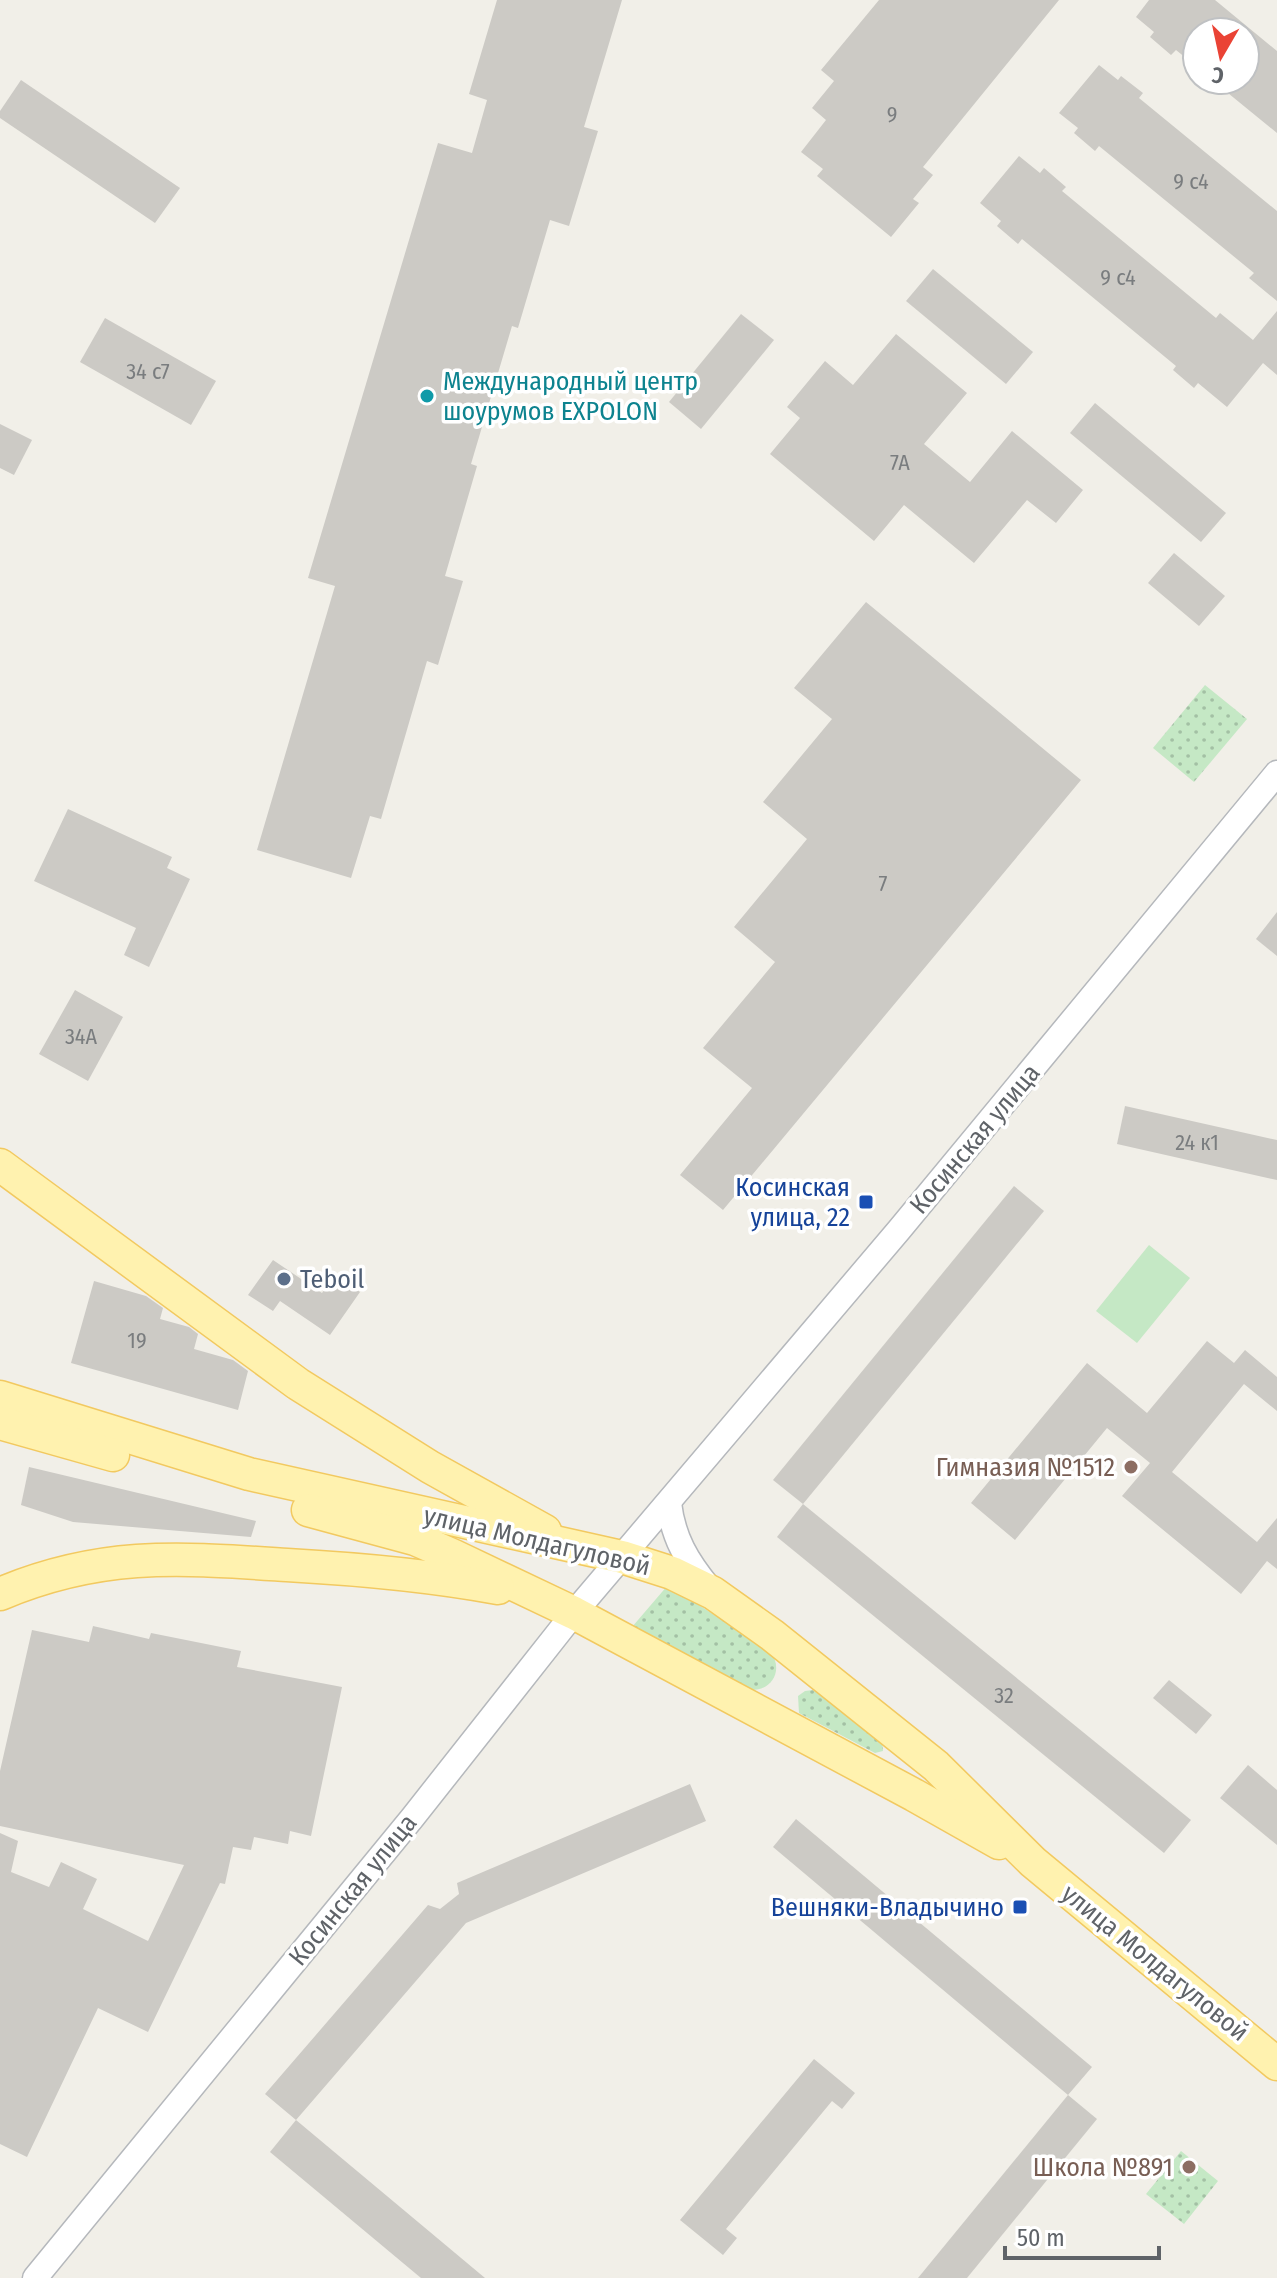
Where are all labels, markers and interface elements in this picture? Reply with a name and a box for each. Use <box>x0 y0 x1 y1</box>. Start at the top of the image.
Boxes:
north arrow <box>1181 16 1261 96</box>
text: С <box>1210 61 1226 89</box>
house number: 9 <box>887 101 897 128</box>
house number: 9 с4 <box>1173 168 1209 195</box>
house number: 9 с4 <box>1100 264 1136 291</box>
house number: 34 с7 <box>126 358 170 385</box>
place label: Международный центр шоурумов EXPOLON <box>443 366 698 427</box>
marker: Международный центр шоурумов EXPOLON <box>418 387 436 405</box>
house number: 7А <box>890 449 910 476</box>
house number: 7 <box>879 870 888 897</box>
house number: 34А <box>65 1023 97 1050</box>
street label: Косинская улица <box>903 1058 1047 1220</box>
house number: 24 к1 <box>1175 1129 1219 1156</box>
place label: Косинская улица, 22 <box>735 1172 850 1233</box>
marker: Косинская улица, 22 <box>857 1193 875 1211</box>
place label: Teboil <box>300 1264 365 1295</box>
marker: Teboil <box>275 1270 293 1288</box>
house number: 19 <box>127 1327 147 1354</box>
place label: Гимназия №1512 <box>936 1452 1115 1483</box>
marker: Гимназия №1512 <box>1122 1458 1140 1476</box>
street label: улица Молдагуловой <box>421 1500 653 1582</box>
house number: 32 <box>994 1682 1014 1709</box>
street label: Косинская улица <box>282 1808 424 1972</box>
street label: улица Молдагуловой <box>1055 1878 1255 2048</box>
place label: Вешняки-Владычино <box>771 1892 1004 1923</box>
marker: Вешняки-Владычино <box>1011 1898 1029 1916</box>
place label: Школа №891 <box>1033 2152 1173 2183</box>
marker: Школа №891 <box>1180 2158 1198 2176</box>
scale bar <box>1005 2210 1159 2260</box>
text: 50 m <box>1017 2224 1065 2252</box>

